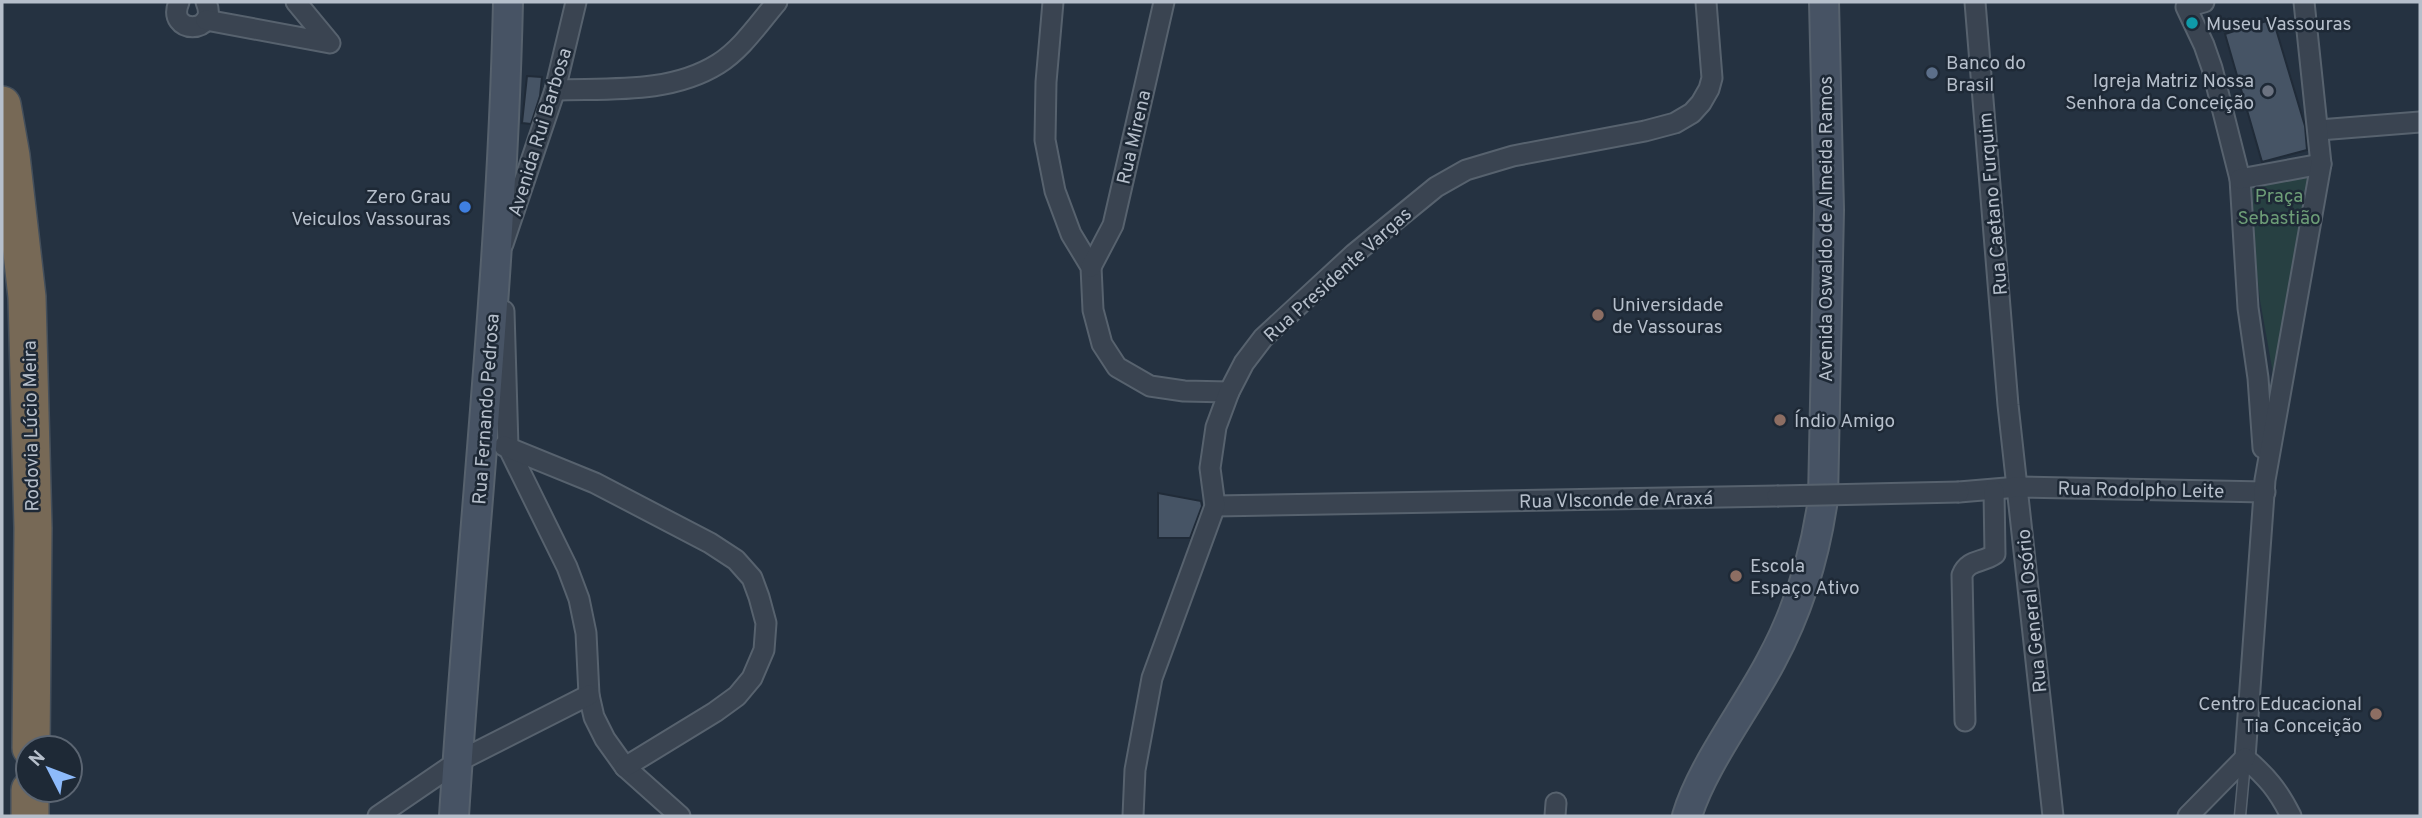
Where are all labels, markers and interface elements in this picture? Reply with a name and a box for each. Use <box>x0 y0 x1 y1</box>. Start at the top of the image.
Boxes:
place label: Museu Vassouras <box>2206 13 2351 37</box>
marker: Museu Vassouras <box>2184 15 2200 31</box>
street label: Avenida Rui Barbosa <box>504 45 578 220</box>
place label: Banco do Brasil <box>1946 52 2026 98</box>
marker: Banco do Brasil <box>1924 65 1940 81</box>
place label: Igreja Matriz Nossa Senhora da Conceição <box>2065 70 2254 116</box>
street label: Avenida Oswaldo de Almeida Ramos <box>1815 76 1839 382</box>
marker: Igreja Matriz Nossa Senhora da Conceição <box>2260 83 2276 99</box>
street label: Rua Mirena <box>1112 88 1157 187</box>
street label: Rua Caetano Furquim <box>1974 111 2014 296</box>
park label: Praça Sebastião <box>2237 185 2321 231</box>
place label: Zero Grau Veiculos Vassouras <box>291 186 451 232</box>
marker: Zero Grau Veiculos Vassouras <box>457 199 473 215</box>
street label: Rua Presidente Vargas <box>1259 203 1417 348</box>
place label: Universidade de Vassouras <box>1612 294 1723 340</box>
marker: Universidade de Vassouras <box>1590 307 1606 323</box>
street label: Rua Fernando Pedrosa <box>468 313 506 506</box>
street label: Rodovia Lúcio Meira <box>19 340 45 512</box>
place label: Índio Amigo <box>1794 409 1895 434</box>
marker: Índio Amigo <box>1772 412 1788 428</box>
street label: Rua Rodolpho Leite <box>2057 478 2224 504</box>
street label: Rua VIsconde de Araxá <box>1519 487 1713 515</box>
street label: Rua General Osório <box>2012 528 2054 694</box>
place label: Escola Espaço Ativo <box>1750 555 1860 601</box>
marker: Escola Espaço Ativo <box>1728 568 1744 584</box>
place label: Centro Educacional Tia Conceição <box>2198 693 2362 739</box>
marker: Centro Educacional Tia Conceição <box>2368 706 2384 722</box>
north arrow <box>14 734 84 804</box>
text: N <box>24 746 51 772</box>

